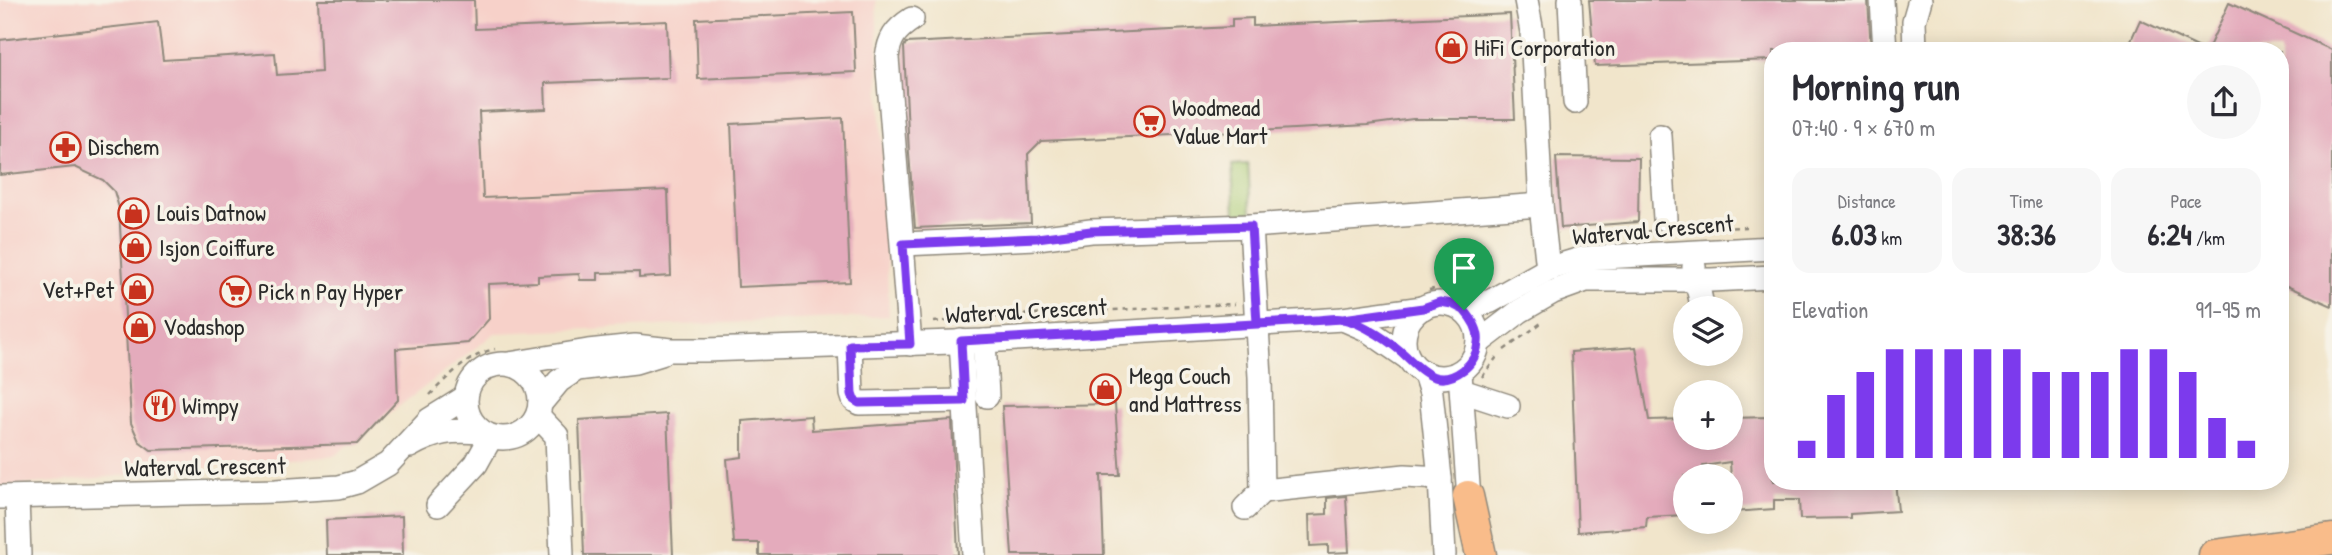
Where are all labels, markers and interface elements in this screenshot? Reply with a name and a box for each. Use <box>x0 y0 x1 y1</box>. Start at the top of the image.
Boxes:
shop icon: HiFi Corporation <box>1434 31 1468 65</box>
place label: HiFi Corporation <box>1474 31 1615 63</box>
text: Morning run <box>1792 60 1960 112</box>
button: share <box>2187 65 2261 139</box>
place label: Woodmead Value Mart <box>1172 91 1268 151</box>
supermarket icon: Woodmead Value Mart <box>1132 105 1166 139</box>
text: 07:40 · 9 × 670 m <box>1792 112 1935 143</box>
pharmacy icon: Dischem <box>48 130 82 164</box>
place label: Dischem <box>88 130 159 162</box>
text: Distance <box>1838 188 1896 214</box>
text: Time <box>2010 188 2043 214</box>
text: Pace <box>2170 188 2202 214</box>
shop icon: Louis Datnow <box>117 196 151 230</box>
place label: Louis Datnow <box>157 196 266 228</box>
street label: Waterval Crescent <box>1571 206 1735 252</box>
text: 6.03 <box>1832 214 1877 254</box>
text: 38:36 <box>1997 214 2056 254</box>
text: 6:24 <box>2147 214 2192 254</box>
text: km <box>1877 225 1902 251</box>
text: /km <box>2192 225 2225 251</box>
shop icon: Isjon Coiffure <box>119 231 153 265</box>
place label: Isjon Coiffure <box>159 231 275 263</box>
pin <box>1434 238 1494 310</box>
icon: arrive <box>1445 249 1483 287</box>
place label: Vet+Pet <box>42 273 115 305</box>
shop icon: Vet+Pet <box>120 273 154 307</box>
supermarket icon: Pick n Pay Hyper <box>218 275 252 309</box>
place label: Pick n Pay Hyper <box>258 275 403 307</box>
street label: Waterval Crescent <box>945 290 1108 330</box>
text: Elevation <box>1792 294 1868 325</box>
text: 91–95 m <box>2195 294 2261 325</box>
map controls <box>1673 296 1743 534</box>
button: layers <box>1673 296 1743 366</box>
shop icon: Vodashop <box>123 310 157 344</box>
place label: Vodashop <box>163 310 244 342</box>
place label: Mega Couch and Mattress <box>1129 359 1242 419</box>
shop icon: Mega Couch and Mattress <box>1089 373 1123 407</box>
button: + <box>1673 380 1743 450</box>
restaurant icon: Wimpy <box>142 389 176 423</box>
place label: Wimpy <box>182 389 239 421</box>
street label: Waterval Crescent <box>124 449 287 483</box>
button: − <box>1673 464 1743 534</box>

